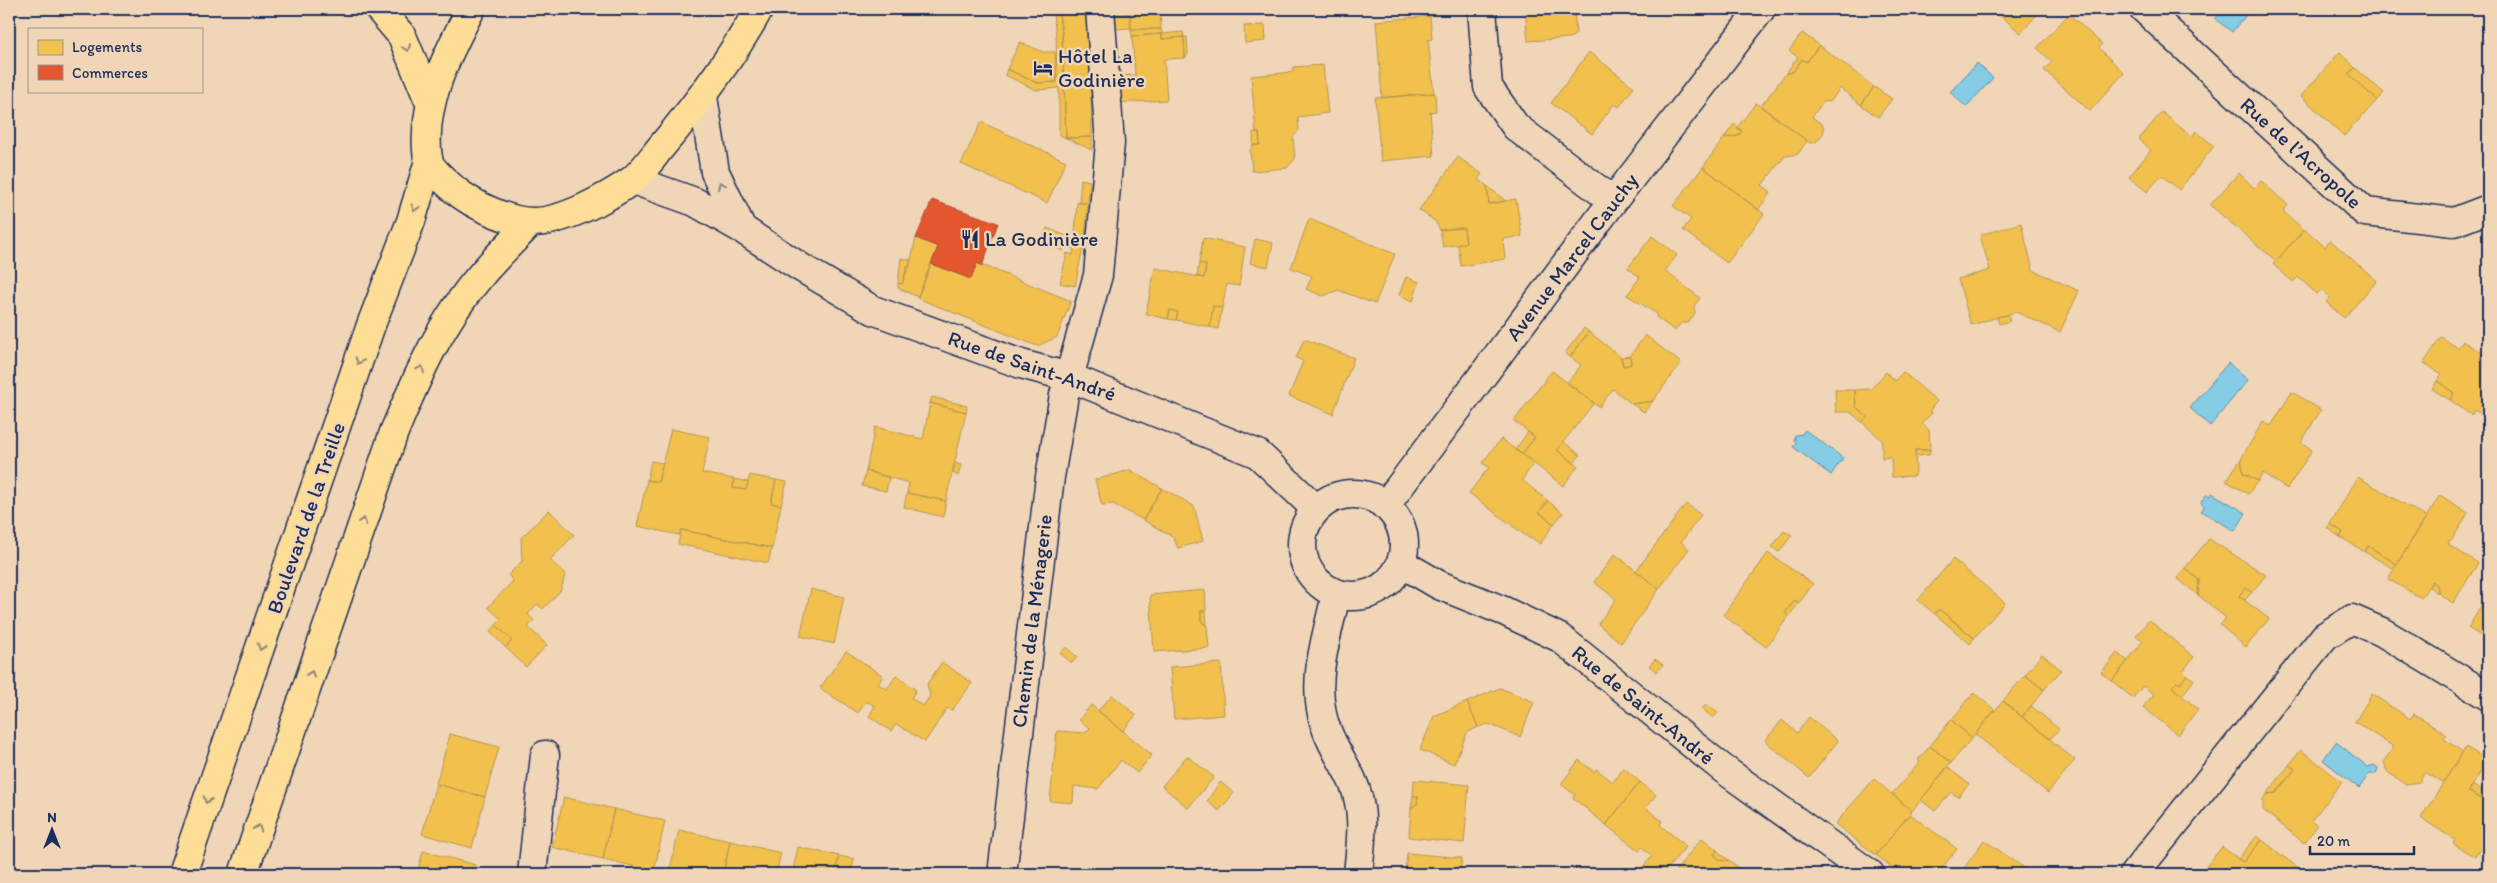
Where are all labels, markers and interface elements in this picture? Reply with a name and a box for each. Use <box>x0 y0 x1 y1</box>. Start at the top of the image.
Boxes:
legend <box>28 28 202 92</box>
text: Logements <box>72 38 143 56</box>
one-way arrow <box>401 43 412 52</box>
place label: Hôtel La Godinière <box>1058 43 1145 92</box>
hotel icon: Hôtel La Godinière <box>1032 57 1054 79</box>
text: Commerces <box>72 64 148 82</box>
street label: Rue de l’Acropole <box>2235 92 2367 214</box>
street label: Avenue Marcel Cauchy <box>1500 168 1643 346</box>
one-way arrow <box>717 181 727 190</box>
one-way arrow <box>410 204 420 212</box>
place label: La Godinière <box>985 226 1098 251</box>
restaurant icon: La Godinière <box>959 228 981 250</box>
street label: Rue de Saint-André <box>945 325 1119 406</box>
one-way arrow <box>355 356 365 365</box>
one-way arrow <box>415 365 425 374</box>
street label: Boulevard de la Treille <box>261 419 350 617</box>
street label: Chemin de la Ménagerie <box>1006 513 1057 729</box>
one-way arrow <box>358 517 368 525</box>
street label: Rue de Saint-André <box>1567 640 1720 770</box>
one-way arrow <box>257 642 267 651</box>
one-way arrow <box>305 671 315 679</box>
one-way arrow <box>203 796 213 804</box>
north arrow <box>28 806 78 856</box>
text: N <box>47 809 57 826</box>
scale bar <box>2310 823 2413 855</box>
one-way arrow <box>253 824 263 833</box>
text: 20 m <box>2317 832 2351 850</box>

